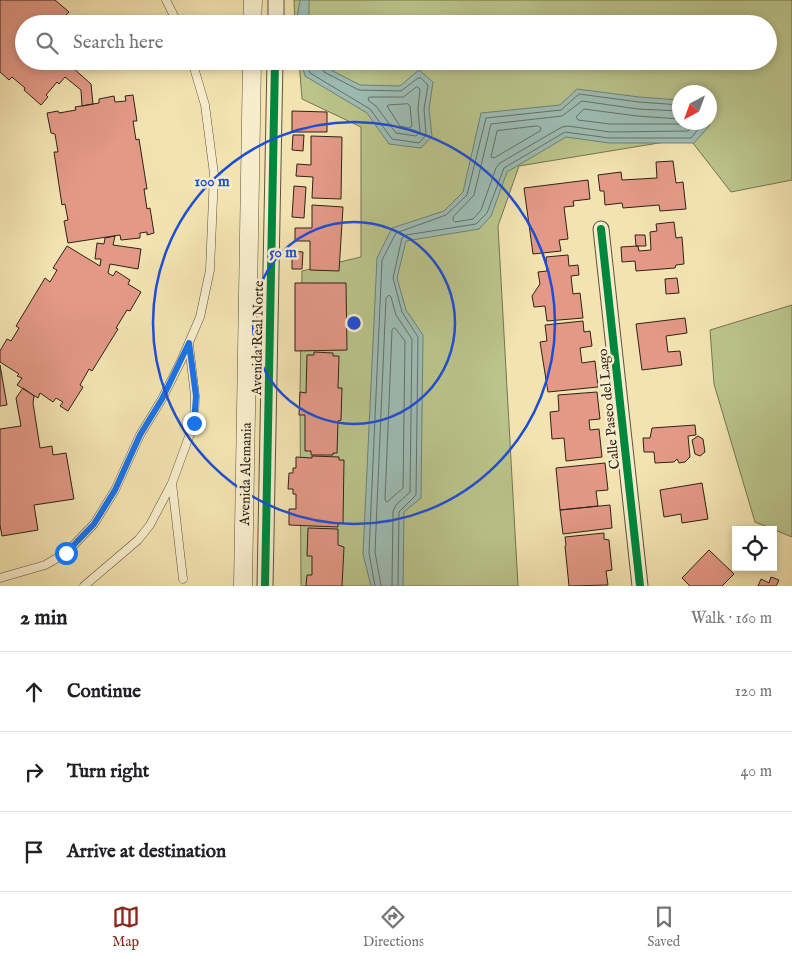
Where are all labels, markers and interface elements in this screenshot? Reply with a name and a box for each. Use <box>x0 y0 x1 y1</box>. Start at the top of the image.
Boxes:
search box <box>15 15 777 70</box>
icon: search <box>33 29 61 57</box>
text: Search here <box>73 31 164 55</box>
north arrow <box>672 85 717 130</box>
text: 100 m <box>194 172 230 191</box>
text: 50 m <box>269 243 297 262</box>
street label: Avenida Real Norte <box>248 280 268 397</box>
centre of rings <box>345 314 363 332</box>
street label: Calle Paseo del Lago <box>594 347 624 470</box>
route end <box>183 412 206 435</box>
street label: Avenida Alemania <box>236 421 256 527</box>
map controls <box>732 526 777 571</box>
button: locate <box>732 526 777 571</box>
route start <box>55 542 78 565</box>
text: 2 min <box>20 605 67 632</box>
text: Walk · 160 m <box>691 609 772 629</box>
icon: ahead <box>20 678 48 706</box>
text: Continue <box>67 680 141 704</box>
text: 120 m <box>735 682 772 702</box>
icon: right <box>20 758 48 786</box>
text: Turn right <box>67 760 149 784</box>
text: 40 m <box>740 762 772 782</box>
icon: arrive <box>20 838 48 866</box>
text: Arrive at destination <box>67 840 226 864</box>
tab: Map <box>112 903 140 951</box>
tab: Directions <box>363 903 424 951</box>
tab: Saved <box>647 903 680 951</box>

